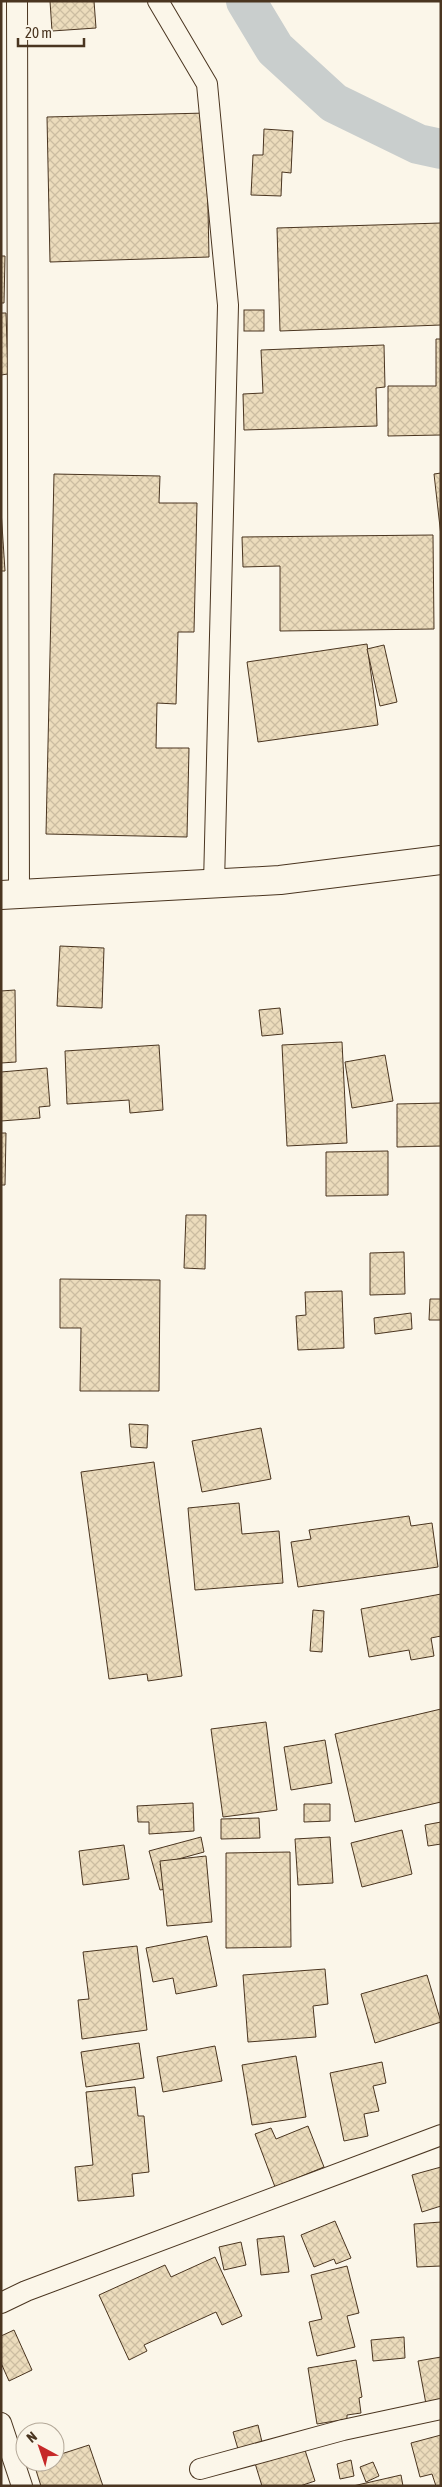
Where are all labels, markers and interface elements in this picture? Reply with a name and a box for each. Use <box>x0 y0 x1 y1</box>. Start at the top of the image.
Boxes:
scale bar <box>18 15 84 47</box>
text: 20 m <box>25 24 52 41</box>
north arrow <box>15 2422 65 2472</box>
text: N <box>23 2428 40 2446</box>

